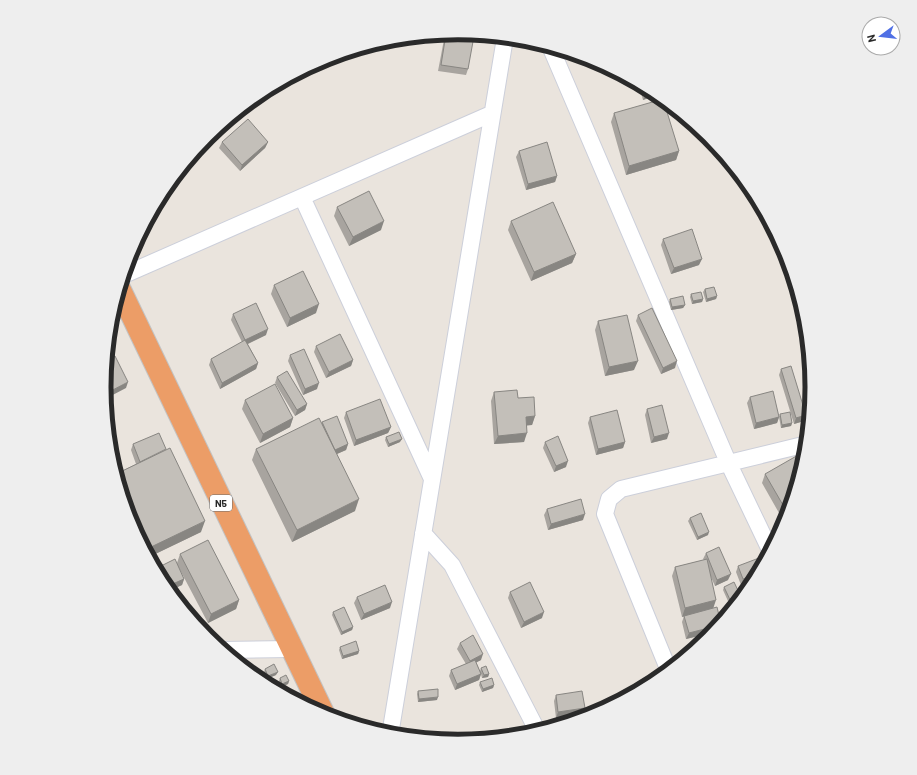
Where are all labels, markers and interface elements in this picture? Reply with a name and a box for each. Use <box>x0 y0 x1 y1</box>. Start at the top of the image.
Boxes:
north arrow <box>861 16 901 56</box>
text: N <box>864 33 878 44</box>
road number: N5 <box>210 495 232 511</box>

